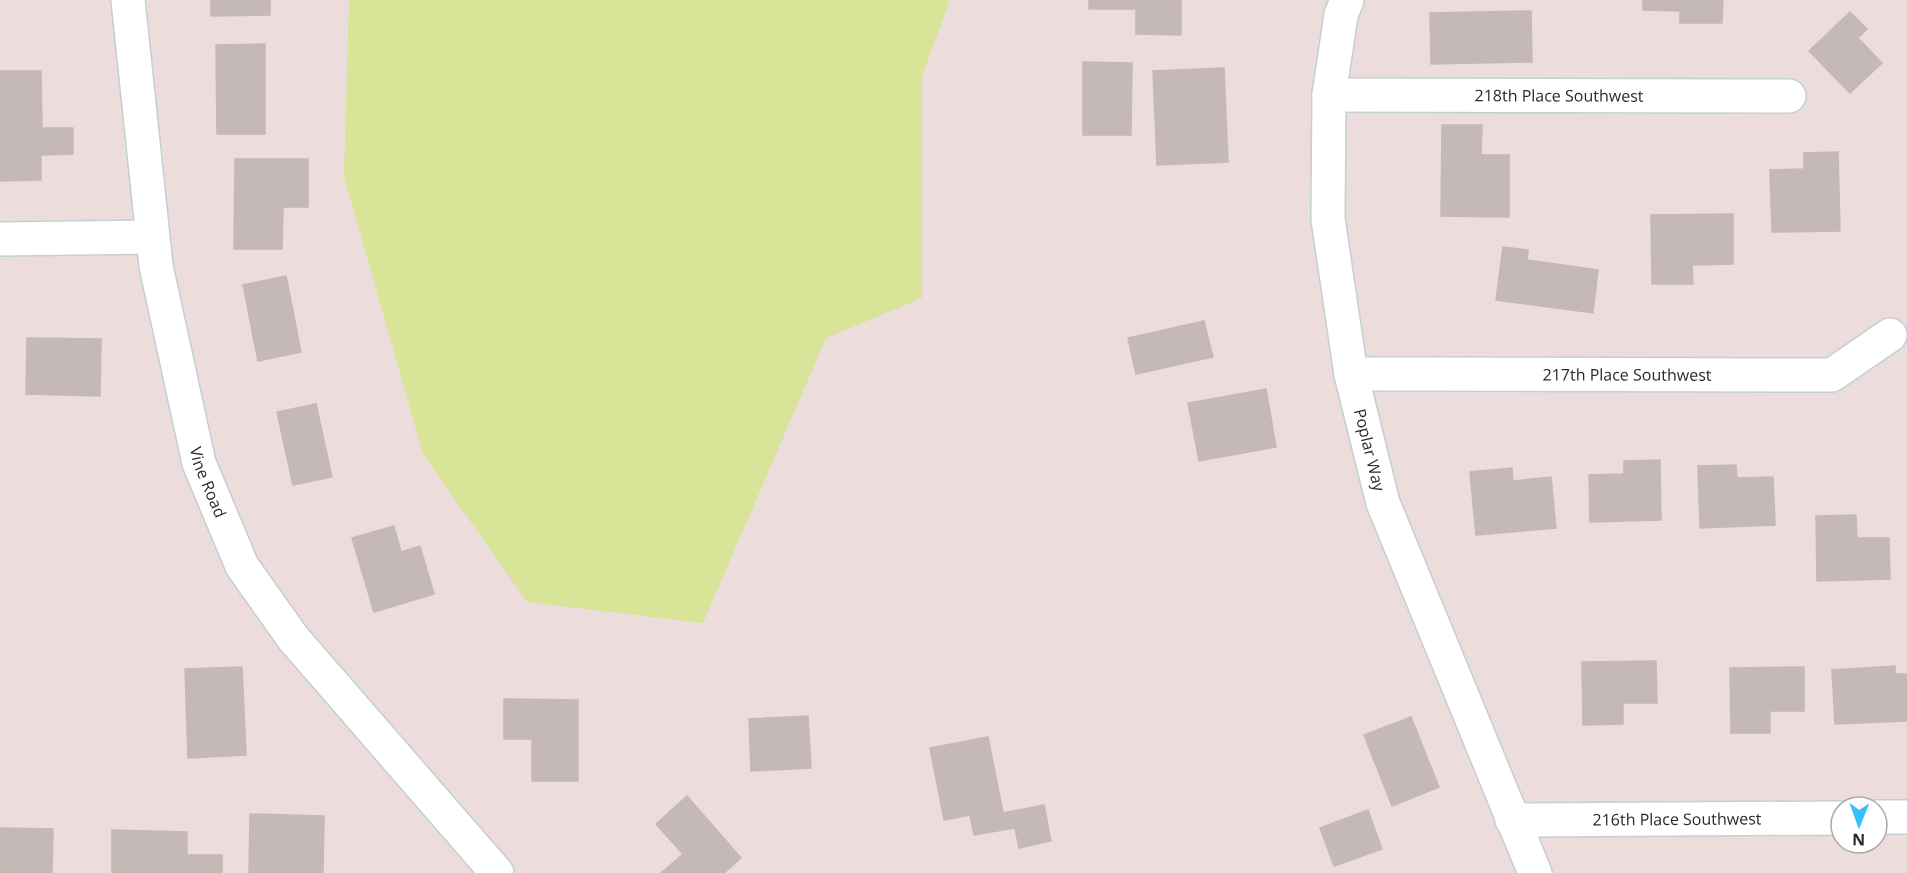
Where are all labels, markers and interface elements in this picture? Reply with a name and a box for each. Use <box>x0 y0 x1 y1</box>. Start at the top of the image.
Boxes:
street label: 218th Place Southwest <box>1474 84 1644 107</box>
street label: 217th Place Southwest <box>1542 363 1712 386</box>
street label: Poplar Way <box>1349 406 1391 494</box>
street label: Vine Road <box>185 445 232 521</box>
north arrow <box>1829 795 1889 855</box>
street label: 216th Place Southwest <box>1592 807 1762 831</box>
text: N <box>1852 829 1865 851</box>

